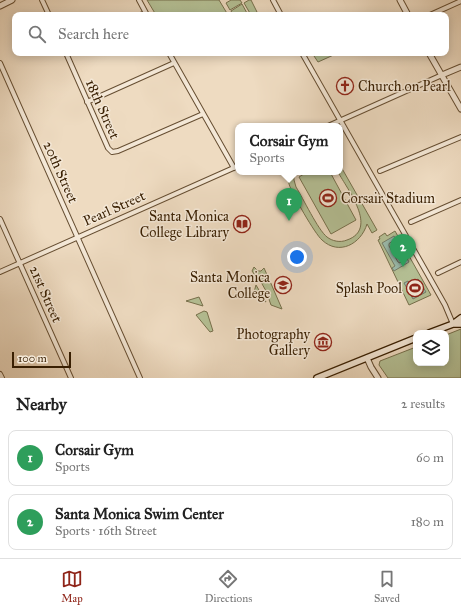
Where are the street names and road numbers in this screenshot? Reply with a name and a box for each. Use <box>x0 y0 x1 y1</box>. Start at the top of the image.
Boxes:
street label: 18th Street <box>82 77 123 142</box>
street label: 20th Street <box>39 139 82 206</box>
street label: Pearl Street <box>81 187 148 230</box>
street label: 21st Street <box>26 263 66 325</box>

